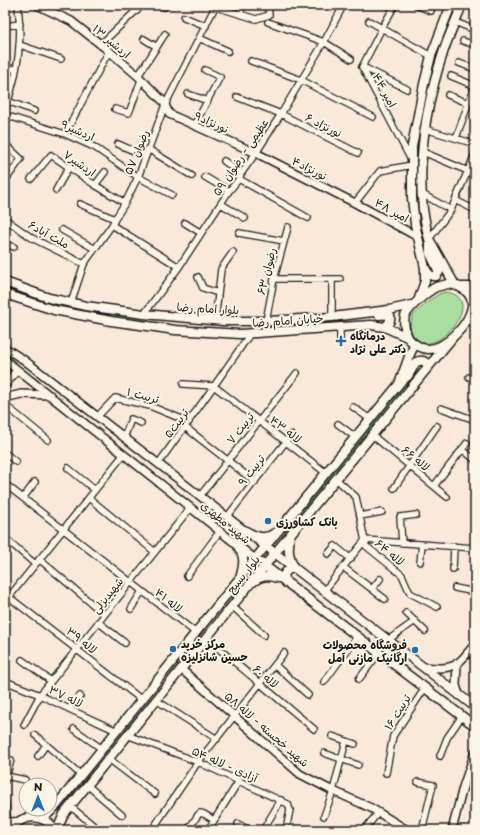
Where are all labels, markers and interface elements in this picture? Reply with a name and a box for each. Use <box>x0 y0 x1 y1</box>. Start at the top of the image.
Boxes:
street label: اردشیر ۱۳ <box>89 20 135 62</box>
street label: امیر ۴۴ <box>369 70 401 110</box>
street label: نورنژاد۹ <box>192 107 232 137</box>
street label: نورنژاد ۶ <box>302 108 346 142</box>
street label: اردشیر۹ <box>58 115 98 145</box>
street label: عظیمی - رضوان ۵۹ <box>208 115 272 199</box>
street label: رضوان ۵۷ <box>119 127 153 177</box>
street label: اردشیر۷ <box>60 146 100 180</box>
street label: نورنژاد۴ <box>289 152 331 184</box>
street label: امیر ۴۸ <box>372 194 412 226</box>
street label: ملت آباد۶ <box>25 216 73 252</box>
street label: رضوان ۶۳ <box>252 246 280 296</box>
street label: بلوار امام رضا <box>176 298 240 319</box>
street label: خیابان امام رضا <box>252 309 324 332</box>
place label: درمانگاه دکتر علی نژاد <box>350 327 406 357</box>
marker: درمانگاه دکتر علی نژاد <box>335 335 347 347</box>
street label: تربیت ۱ <box>125 383 162 408</box>
street label: تربیت۵ <box>160 404 193 441</box>
street label: تربیت ۷ <box>222 408 258 448</box>
street label: لاله ۴۳ <box>266 411 306 447</box>
street label: لاله ۶۶ <box>398 441 434 475</box>
street label: تربیت ۹ <box>233 450 269 489</box>
street label: شهید مطهری <box>197 497 255 547</box>
place label: بانک کشاورزی <box>276 513 338 530</box>
marker: بانک کشاورزی <box>263 516 273 526</box>
street label: لاله ۶۴ <box>372 535 408 569</box>
street label: بلوار بسیج <box>222 551 264 597</box>
street label: شهیدبزلی <box>87 573 127 617</box>
street label: لاله ۴۱ <box>151 584 187 616</box>
street label: لاله ۳۹ <box>63 623 101 657</box>
place label: مرکز خرید حسین شانزلیزه <box>181 635 248 665</box>
place label: فروشگاه محصولات ارگانیک مازنی آمل <box>323 636 407 666</box>
marker: مرکز خرید حسین شانزلیزه <box>168 644 178 654</box>
marker: فروشگاه محصولات ارگانیک مازنی آمل <box>410 645 420 655</box>
street label: لاله ۶۰ <box>249 660 283 692</box>
street label: لاله ۳۷ <box>46 681 86 711</box>
street label: شهید خجسته - لاله ۵۸ <box>221 687 313 771</box>
street label: تربیت ۱۶ <box>379 690 415 733</box>
street label: آزادی - لاله ۵۴ <box>189 742 262 787</box>
north arrow <box>18 777 58 817</box>
text: N <box>34 778 43 795</box>

